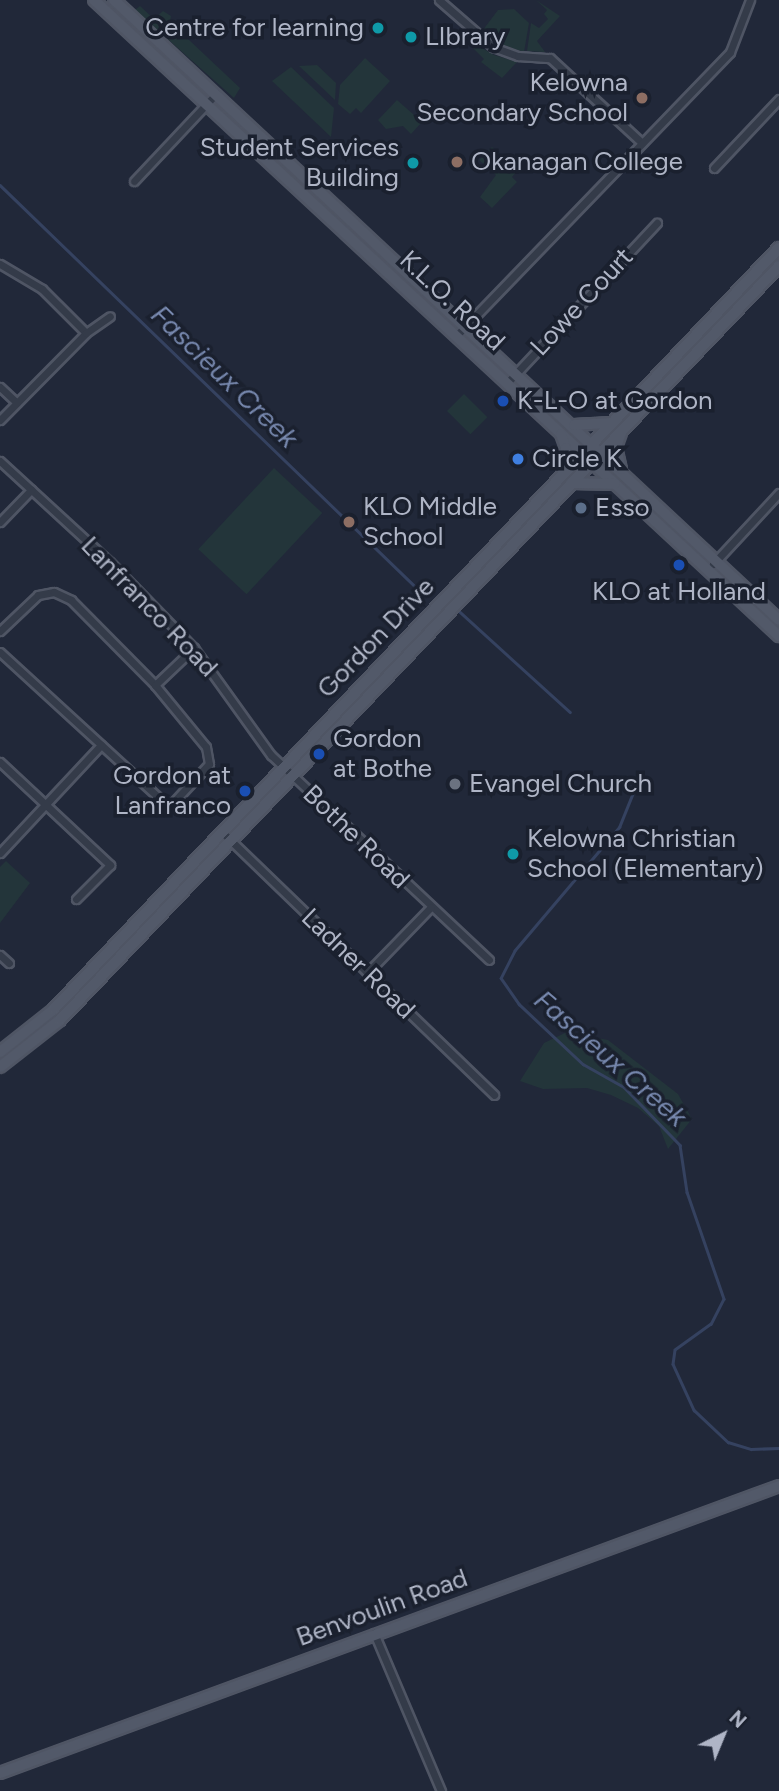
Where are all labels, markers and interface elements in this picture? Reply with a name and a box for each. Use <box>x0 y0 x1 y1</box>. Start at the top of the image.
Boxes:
place label: Centre for learning <box>145 12 364 44</box>
marker: Centre for learning <box>370 20 386 36</box>
place label: LIbrary <box>425 21 505 53</box>
marker: LIbrary <box>403 29 419 45</box>
place label: Kelowna Secondary School <box>416 67 628 128</box>
marker: Kelowna Secondary School <box>634 90 650 106</box>
place label: Student Services Building <box>200 132 399 194</box>
place label: Okanagan College <box>471 146 683 178</box>
marker: Okanagan College <box>449 154 465 170</box>
marker: Student Services Building <box>405 155 421 171</box>
street label: Lowe Court <box>524 242 640 362</box>
street label: K.L.O. Road <box>393 245 511 357</box>
water label: Fascieux Creek <box>144 297 306 455</box>
place label: K-L-O at Gordon <box>517 385 713 417</box>
marker: K-L-O at Gordon <box>495 393 511 409</box>
place label: Circle K <box>532 443 622 475</box>
marker: Circle K <box>510 451 526 467</box>
place label: KLO Middle School <box>363 491 497 552</box>
place label: Esso <box>595 492 650 524</box>
marker: Esso <box>573 500 589 516</box>
marker: KLO Middle School <box>341 514 357 530</box>
street label: Lanfranco Road <box>74 530 224 684</box>
marker: KLO at Holland <box>671 557 687 573</box>
street label: Gordon Drive <box>311 571 441 705</box>
place label: KLO at Holland <box>592 576 766 608</box>
place label: Gordon at Bothe <box>333 723 432 784</box>
marker: Gordon at Bothe <box>311 746 327 762</box>
place label: Gordon at Lanfranco <box>113 760 231 822</box>
place label: Evangel Church <box>469 768 652 800</box>
marker: Evangel Church <box>447 776 463 792</box>
street label: Bothe Road <box>296 779 416 895</box>
marker: Gordon at Lanfranco <box>237 783 253 799</box>
place label: Kelowna Christian School (Elementary) <box>527 823 764 884</box>
marker: Kelowna Christian School (Elementary) <box>505 846 521 862</box>
street label: Ladner Road <box>295 902 421 1026</box>
water label: Fascieux Creek <box>528 983 694 1133</box>
street label: Benvoulin Road <box>292 1563 472 1653</box>
north arrow <box>688 1700 758 1770</box>
text: N <box>724 1706 751 1733</box>

